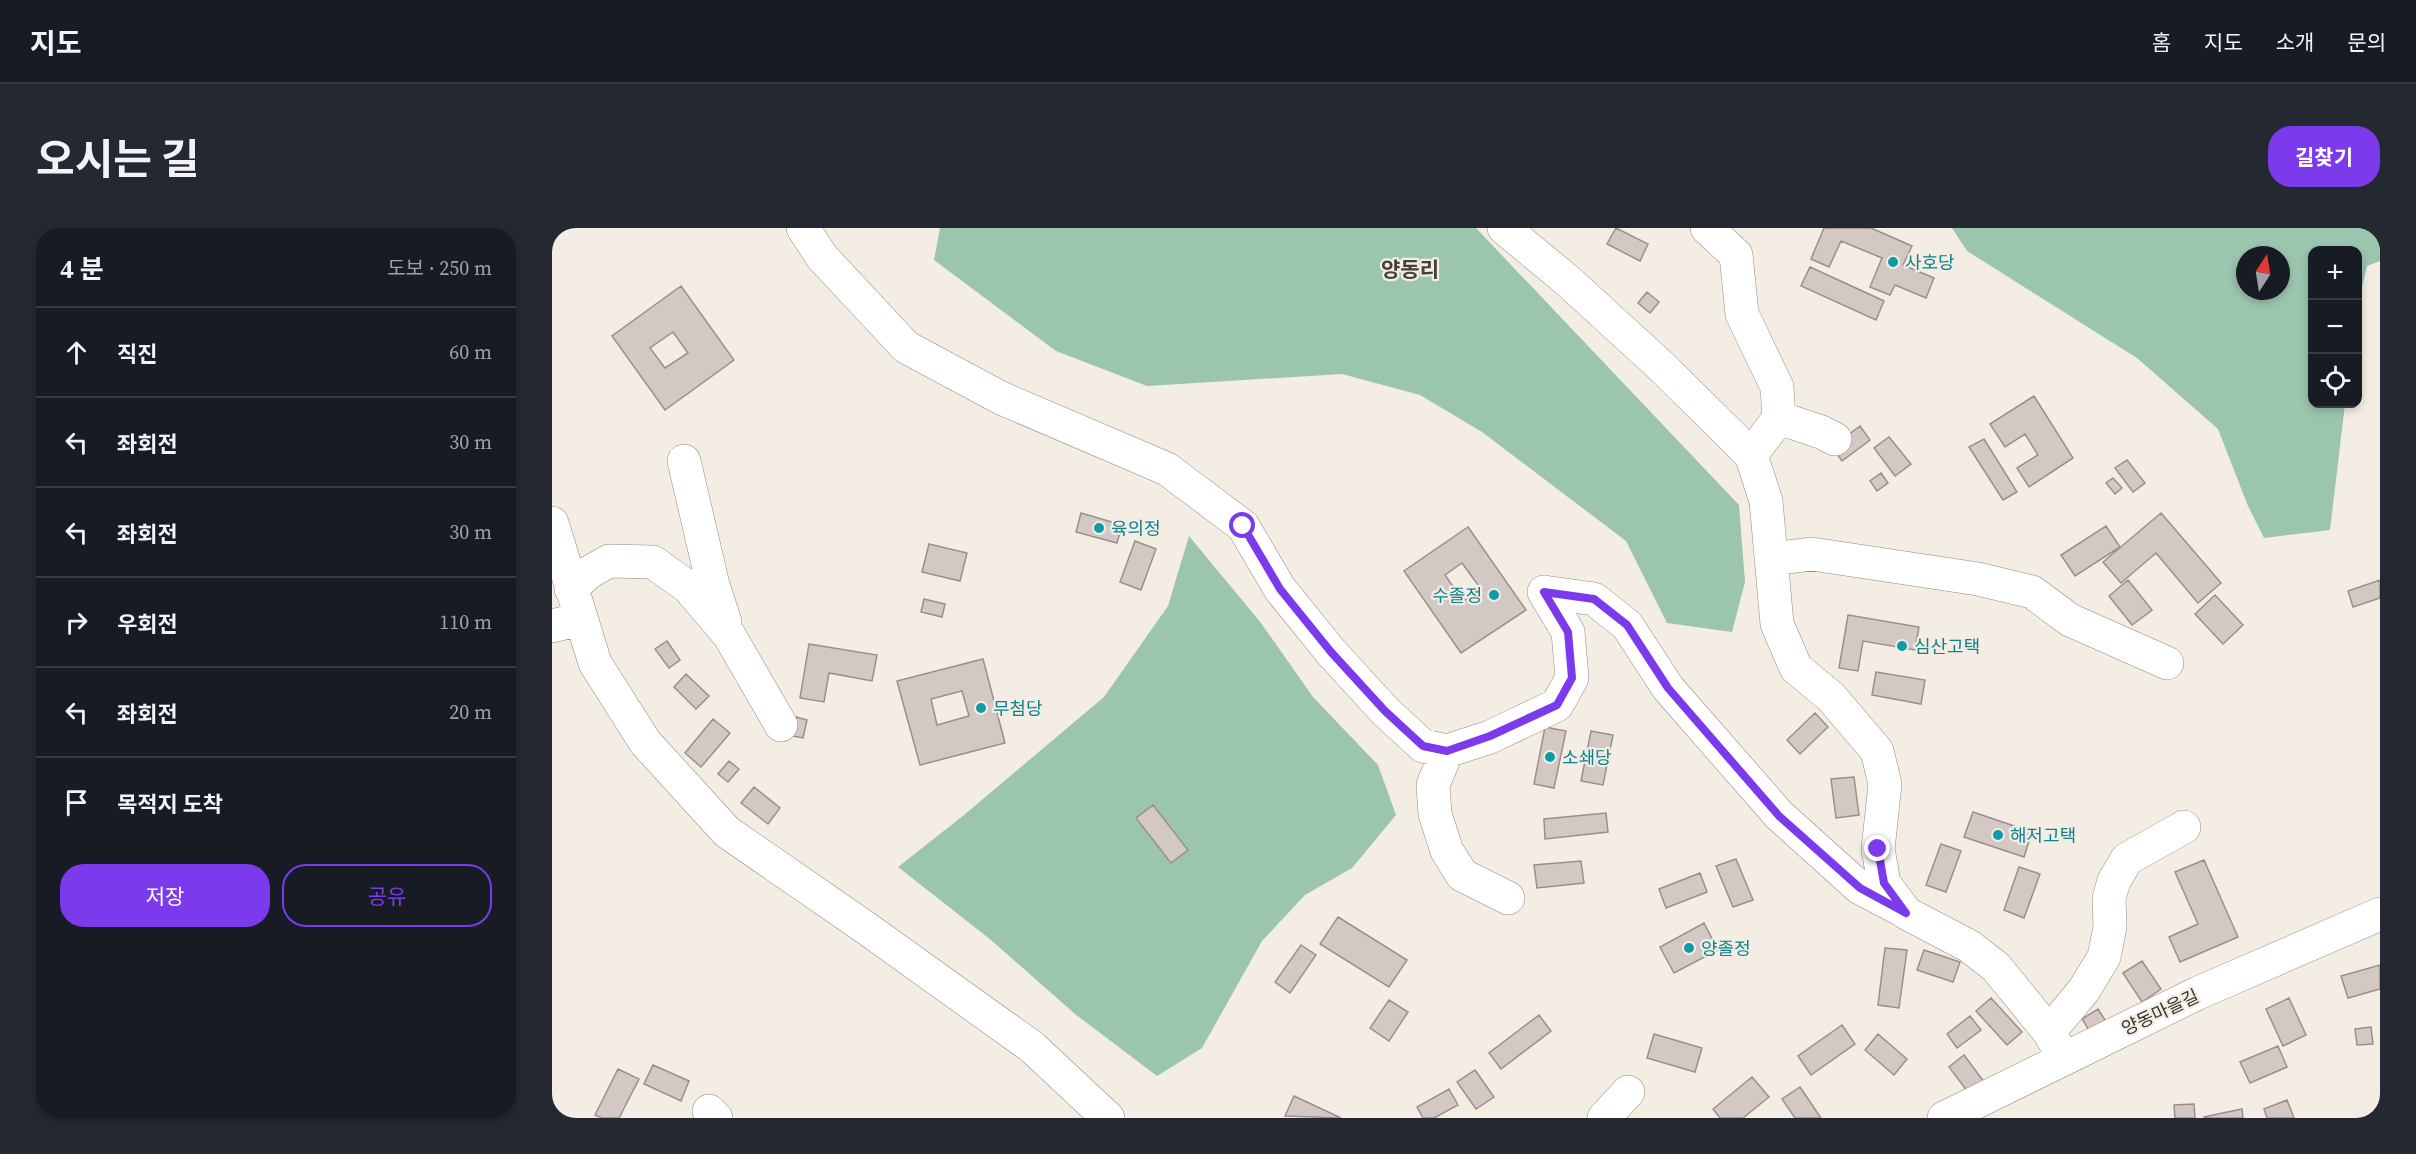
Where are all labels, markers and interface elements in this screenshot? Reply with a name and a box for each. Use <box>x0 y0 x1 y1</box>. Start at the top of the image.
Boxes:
text: 지도 <box>30 24 82 62</box>
text: 홈 <box>2152 28 2171 57</box>
text: 지도 <box>2204 28 2243 57</box>
text: 소개 <box>2276 28 2314 57</box>
text: 문의 <box>2347 28 2386 57</box>
button: 길찾기 <box>2268 126 2380 187</box>
text: 오시는 길 <box>36 130 200 188</box>
north arrow <box>2236 246 2290 300</box>
map controls <box>2308 246 2362 408</box>
button: + <box>2308 246 2362 300</box>
place label: 사호당 <box>1905 250 1955 275</box>
text: 4 분 <box>60 251 104 287</box>
text: 도보 · 250 m <box>387 254 492 282</box>
district label: 양동리 <box>1381 255 1439 284</box>
marker: 사호당 <box>1886 255 1900 269</box>
button: − <box>2308 300 2362 354</box>
icon: ahead <box>60 336 93 369</box>
text: 60 m <box>449 338 492 366</box>
text: 직진 <box>117 339 157 369</box>
button: locate <box>2308 354 2362 408</box>
icon: left <box>60 426 93 459</box>
text: 30 m <box>449 428 492 456</box>
text: 좌회전 <box>117 429 178 459</box>
route start <box>1229 512 1255 538</box>
icon: left <box>60 516 93 549</box>
place label: 육의정 <box>1111 516 1161 541</box>
text: 30 m <box>449 518 492 546</box>
text: 좌회전 <box>117 519 178 549</box>
marker: 육의정 <box>1092 521 1106 535</box>
place label: 수졸정 <box>1432 583 1482 608</box>
marker: 수졸정 <box>1487 588 1501 602</box>
icon: right <box>60 606 93 639</box>
text: 110 m <box>439 608 492 636</box>
text: 우회전 <box>117 609 178 639</box>
place label: 심산고택 <box>1914 634 1980 659</box>
marker: 심산고택 <box>1895 639 1909 653</box>
icon: left <box>60 696 93 729</box>
place label: 무첨당 <box>993 696 1043 721</box>
text: 20 m <box>449 698 492 726</box>
text: 좌회전 <box>117 699 178 729</box>
marker: 무첨당 <box>974 701 988 715</box>
place label: 소쇄당 <box>1562 745 1612 770</box>
marker: 소쇄당 <box>1543 750 1557 764</box>
icon: arrive <box>60 786 93 819</box>
text: 목적지 도착 <box>117 789 223 819</box>
place label: 해저고택 <box>2010 823 2076 848</box>
marker: 해저고택 <box>1991 828 2005 842</box>
route end <box>1864 835 1890 861</box>
button: 저장 <box>60 864 270 927</box>
button: 공유 <box>282 864 492 927</box>
place label: 양졸정 <box>1701 936 1751 961</box>
marker: 양졸정 <box>1682 941 1696 955</box>
street label: 양동마을길 <box>2117 983 2203 1041</box>

